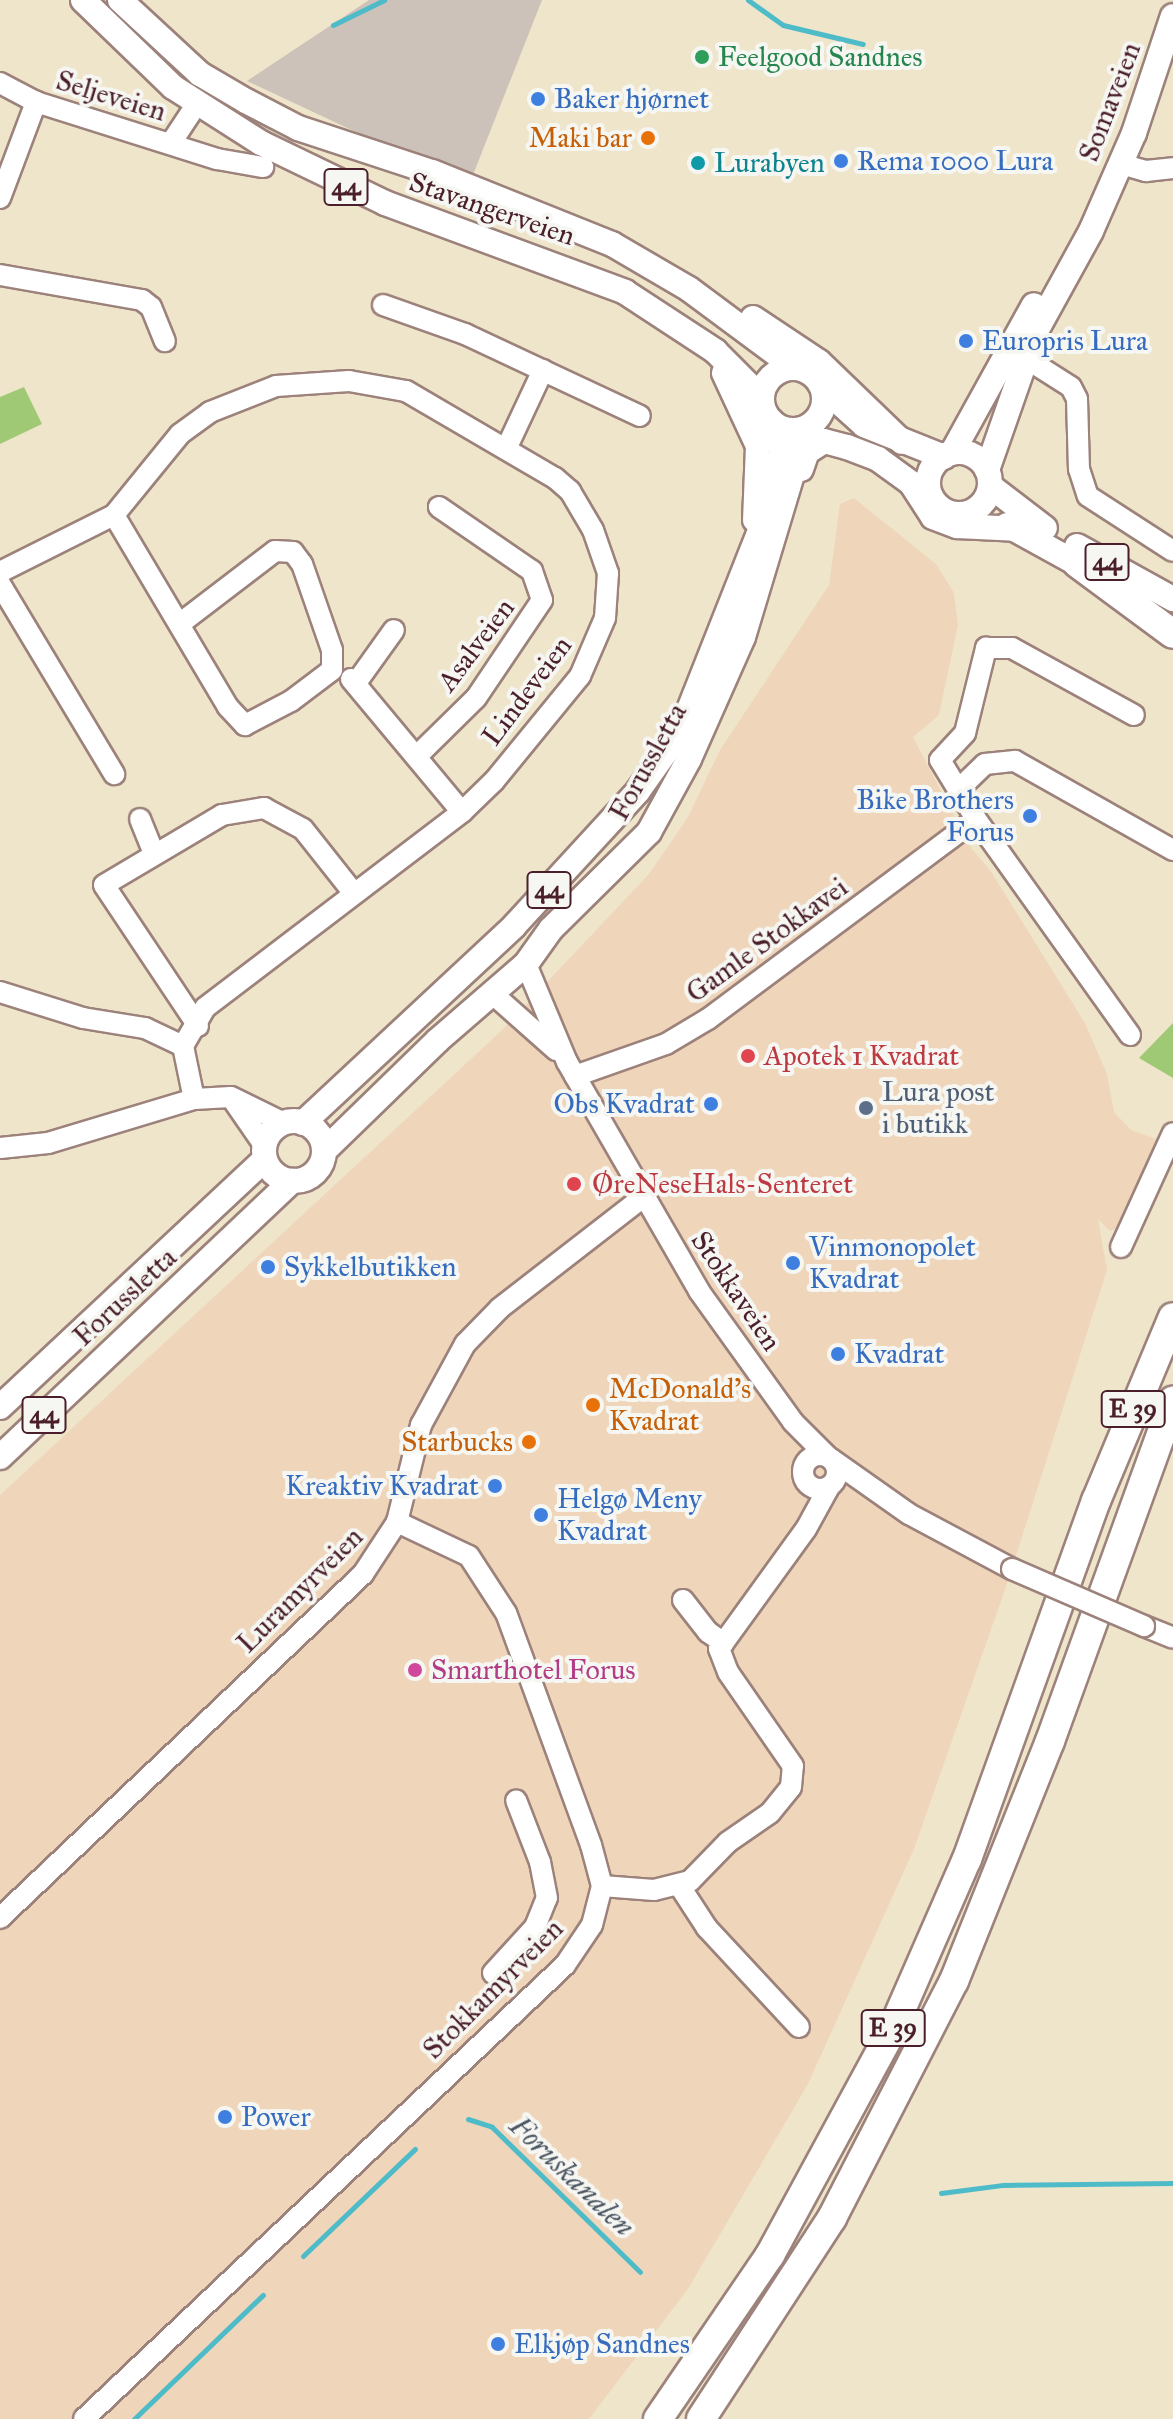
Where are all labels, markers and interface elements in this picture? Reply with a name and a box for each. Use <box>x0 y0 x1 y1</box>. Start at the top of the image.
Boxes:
street label: Somaveien <box>1072 38 1148 166</box>
place label: Feelgood Sandnes <box>718 40 923 74</box>
marker: Feelgood Sandnes <box>693 48 711 66</box>
street label: Seljeveien <box>52 63 170 129</box>
place label: Baker hjørnet <box>554 82 709 116</box>
marker: Baker hjørnet <box>529 90 547 108</box>
place label: Maki bar <box>529 121 632 155</box>
marker: Maki bar <box>639 129 657 147</box>
place label: Rema 1000 Lura <box>857 144 1053 178</box>
place label: Lurabyen <box>714 146 825 180</box>
marker: Rema 1000 Lura <box>832 152 850 170</box>
marker: Lurabyen <box>689 154 707 172</box>
road number: 44 <box>322 165 370 209</box>
street label: Stavangerveien <box>405 165 579 253</box>
place label: Europris Lura <box>982 324 1148 358</box>
marker: Europris Lura <box>957 332 975 350</box>
road number: 44 <box>1083 540 1131 584</box>
street label: Asalveien <box>430 592 522 698</box>
street label: Lindeveien <box>475 630 579 752</box>
street label: Forussletta <box>602 698 694 826</box>
place label: Bike Brothers Forus <box>857 783 1014 849</box>
marker: Bike Brothers Forus <box>1021 807 1039 825</box>
road number: 44 <box>525 868 573 912</box>
street label: Gamle Stokkavei <box>680 870 854 1010</box>
place label: Apotek 1 Kvadrat <box>764 1039 959 1073</box>
marker: Apotek 1 Kvadrat <box>739 1047 757 1065</box>
place label: Lura post i butikk <box>882 1075 994 1141</box>
place label: Obs Kvadrat <box>553 1087 695 1121</box>
marker: Obs Kvadrat <box>702 1095 720 1113</box>
marker: Lura post i butikk <box>857 1099 875 1117</box>
place label: ØreNeseHals-Senteret <box>592 1167 853 1201</box>
marker: ØreNeseHals-Senteret <box>563 1173 585 1195</box>
street label: Stokkaveien <box>684 1225 788 1357</box>
place label: Vinmonopolet Kvadrat <box>809 1230 976 1296</box>
street label: Forussletta <box>66 1241 184 1353</box>
place label: Sykkelbutikken <box>284 1250 456 1284</box>
marker: Vinmonopolet Kvadrat <box>784 1254 802 1272</box>
marker: Sykkelbutikken <box>259 1258 277 1276</box>
place label: Kvadrat <box>854 1337 944 1371</box>
marker: Kvadrat <box>829 1345 847 1363</box>
place label: McDonald's Kvadrat <box>609 1372 751 1438</box>
road number: E 39 <box>1099 1387 1167 1431</box>
road number: 44 <box>20 1393 68 1437</box>
marker: McDonald's Kvadrat <box>584 1396 602 1414</box>
place label: Starbucks <box>401 1425 513 1459</box>
marker: Starbucks <box>520 1433 538 1451</box>
place label: Kreaktiv Kvadrat <box>285 1469 479 1503</box>
marker: Kreaktiv Kvadrat <box>486 1477 504 1495</box>
place label: Helgø Meny Kvadrat <box>557 1482 702 1548</box>
marker: Helgø Meny Kvadrat <box>532 1506 550 1524</box>
street label: Luramyrveien <box>230 1520 370 1660</box>
place label: Smarthotel Forus <box>431 1653 636 1687</box>
marker: Smarthotel Forus <box>406 1661 424 1679</box>
street label: Stokkamyrveien <box>416 1912 570 2066</box>
road number: E 39 <box>859 2006 927 2050</box>
place label: Power <box>241 2100 311 2134</box>
marker: Power <box>216 2108 234 2126</box>
water label: Foruskanalen <box>502 2108 642 2244</box>
place label: Elkjøp Sandnes <box>514 2327 690 2361</box>
marker: Elkjøp Sandnes <box>489 2335 507 2353</box>

